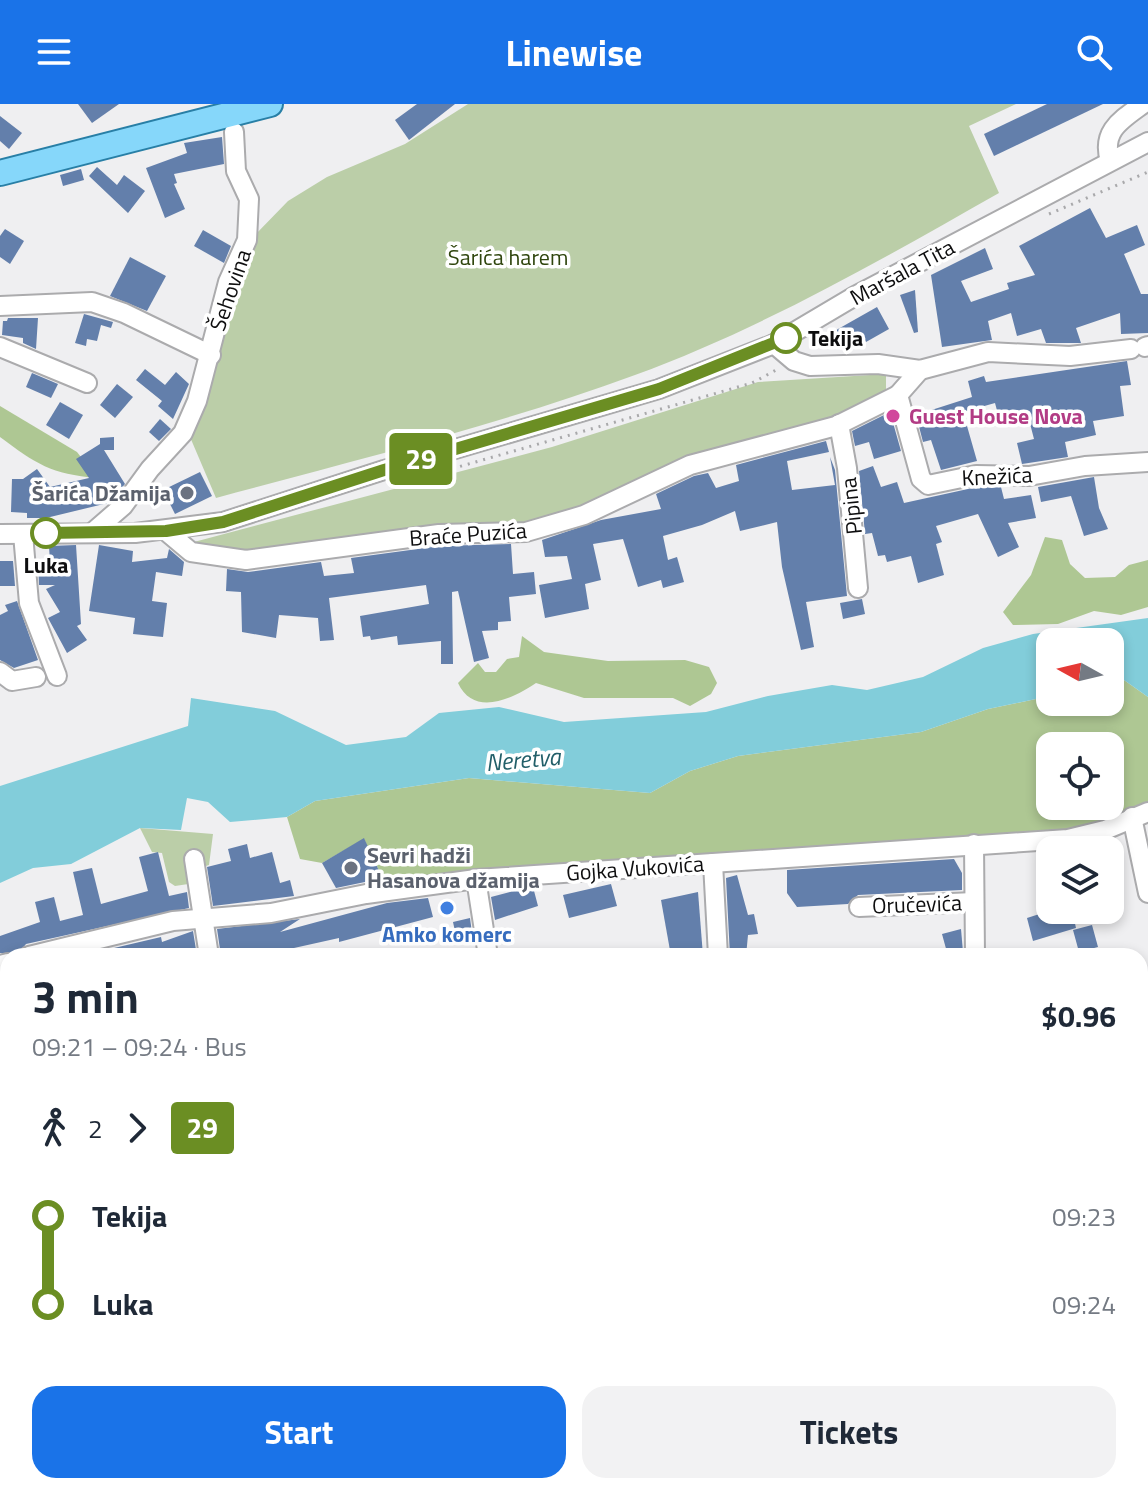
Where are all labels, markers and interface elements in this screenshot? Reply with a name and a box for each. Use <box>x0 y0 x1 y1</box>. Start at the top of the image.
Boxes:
text: Linewise <box>506 25 642 80</box>
icon: menu <box>32 30 76 74</box>
icon: search <box>1072 30 1116 74</box>
street label: Maršala Tita <box>843 230 961 314</box>
park label: Šarića harem <box>448 240 568 274</box>
street label: Šehovina <box>200 245 260 335</box>
place label: Tekija <box>808 321 863 355</box>
marker: Tekija <box>771 323 801 353</box>
place label: Guest House Nova <box>909 399 1083 433</box>
marker: Guest House Nova <box>884 407 902 425</box>
line badge: 29 <box>385 433 457 485</box>
text: 29 <box>405 437 437 480</box>
street label: Knežića <box>961 457 1033 495</box>
place label: Šarića Džamija <box>32 476 171 510</box>
street label: Pipina <box>831 476 871 536</box>
marker: Šarića Džamija <box>178 484 196 502</box>
street label: Braće Puzića <box>408 513 528 555</box>
marker: Luka <box>31 518 61 548</box>
place label: Luka <box>23 548 69 582</box>
north arrow <box>1036 628 1124 716</box>
map controls <box>1036 628 1124 924</box>
button: locate <box>1036 732 1124 820</box>
water label: Neretva <box>484 738 564 780</box>
button: layers <box>1036 836 1124 924</box>
place label: Sevri hadži Hasanova džamija <box>367 838 540 897</box>
street label: Gojka Vukovića <box>565 846 705 890</box>
marker: Sevri hadži Hasanova džamija <box>342 859 360 877</box>
street label: Oručevića <box>871 885 963 923</box>
marker: Amko komerc <box>438 899 456 917</box>
place label: Amko komerc <box>382 917 512 951</box>
text: 3 min <box>32 963 139 1030</box>
text: $0.96 <box>1041 993 1116 1039</box>
text: 09:21 – 09:24 · Bus <box>32 1027 247 1066</box>
icon: walk <box>32 1106 76 1150</box>
icon: forward <box>115 1106 159 1150</box>
text: 29 <box>187 1106 218 1149</box>
text: 2 <box>88 1109 103 1148</box>
text: Tekija <box>92 1193 167 1239</box>
text: 09:23 <box>1052 1197 1116 1236</box>
text: Luka <box>92 1281 154 1327</box>
text: 09:24 <box>1052 1285 1116 1324</box>
button: Start <box>32 1386 566 1478</box>
button: Tickets <box>582 1386 1116 1478</box>

